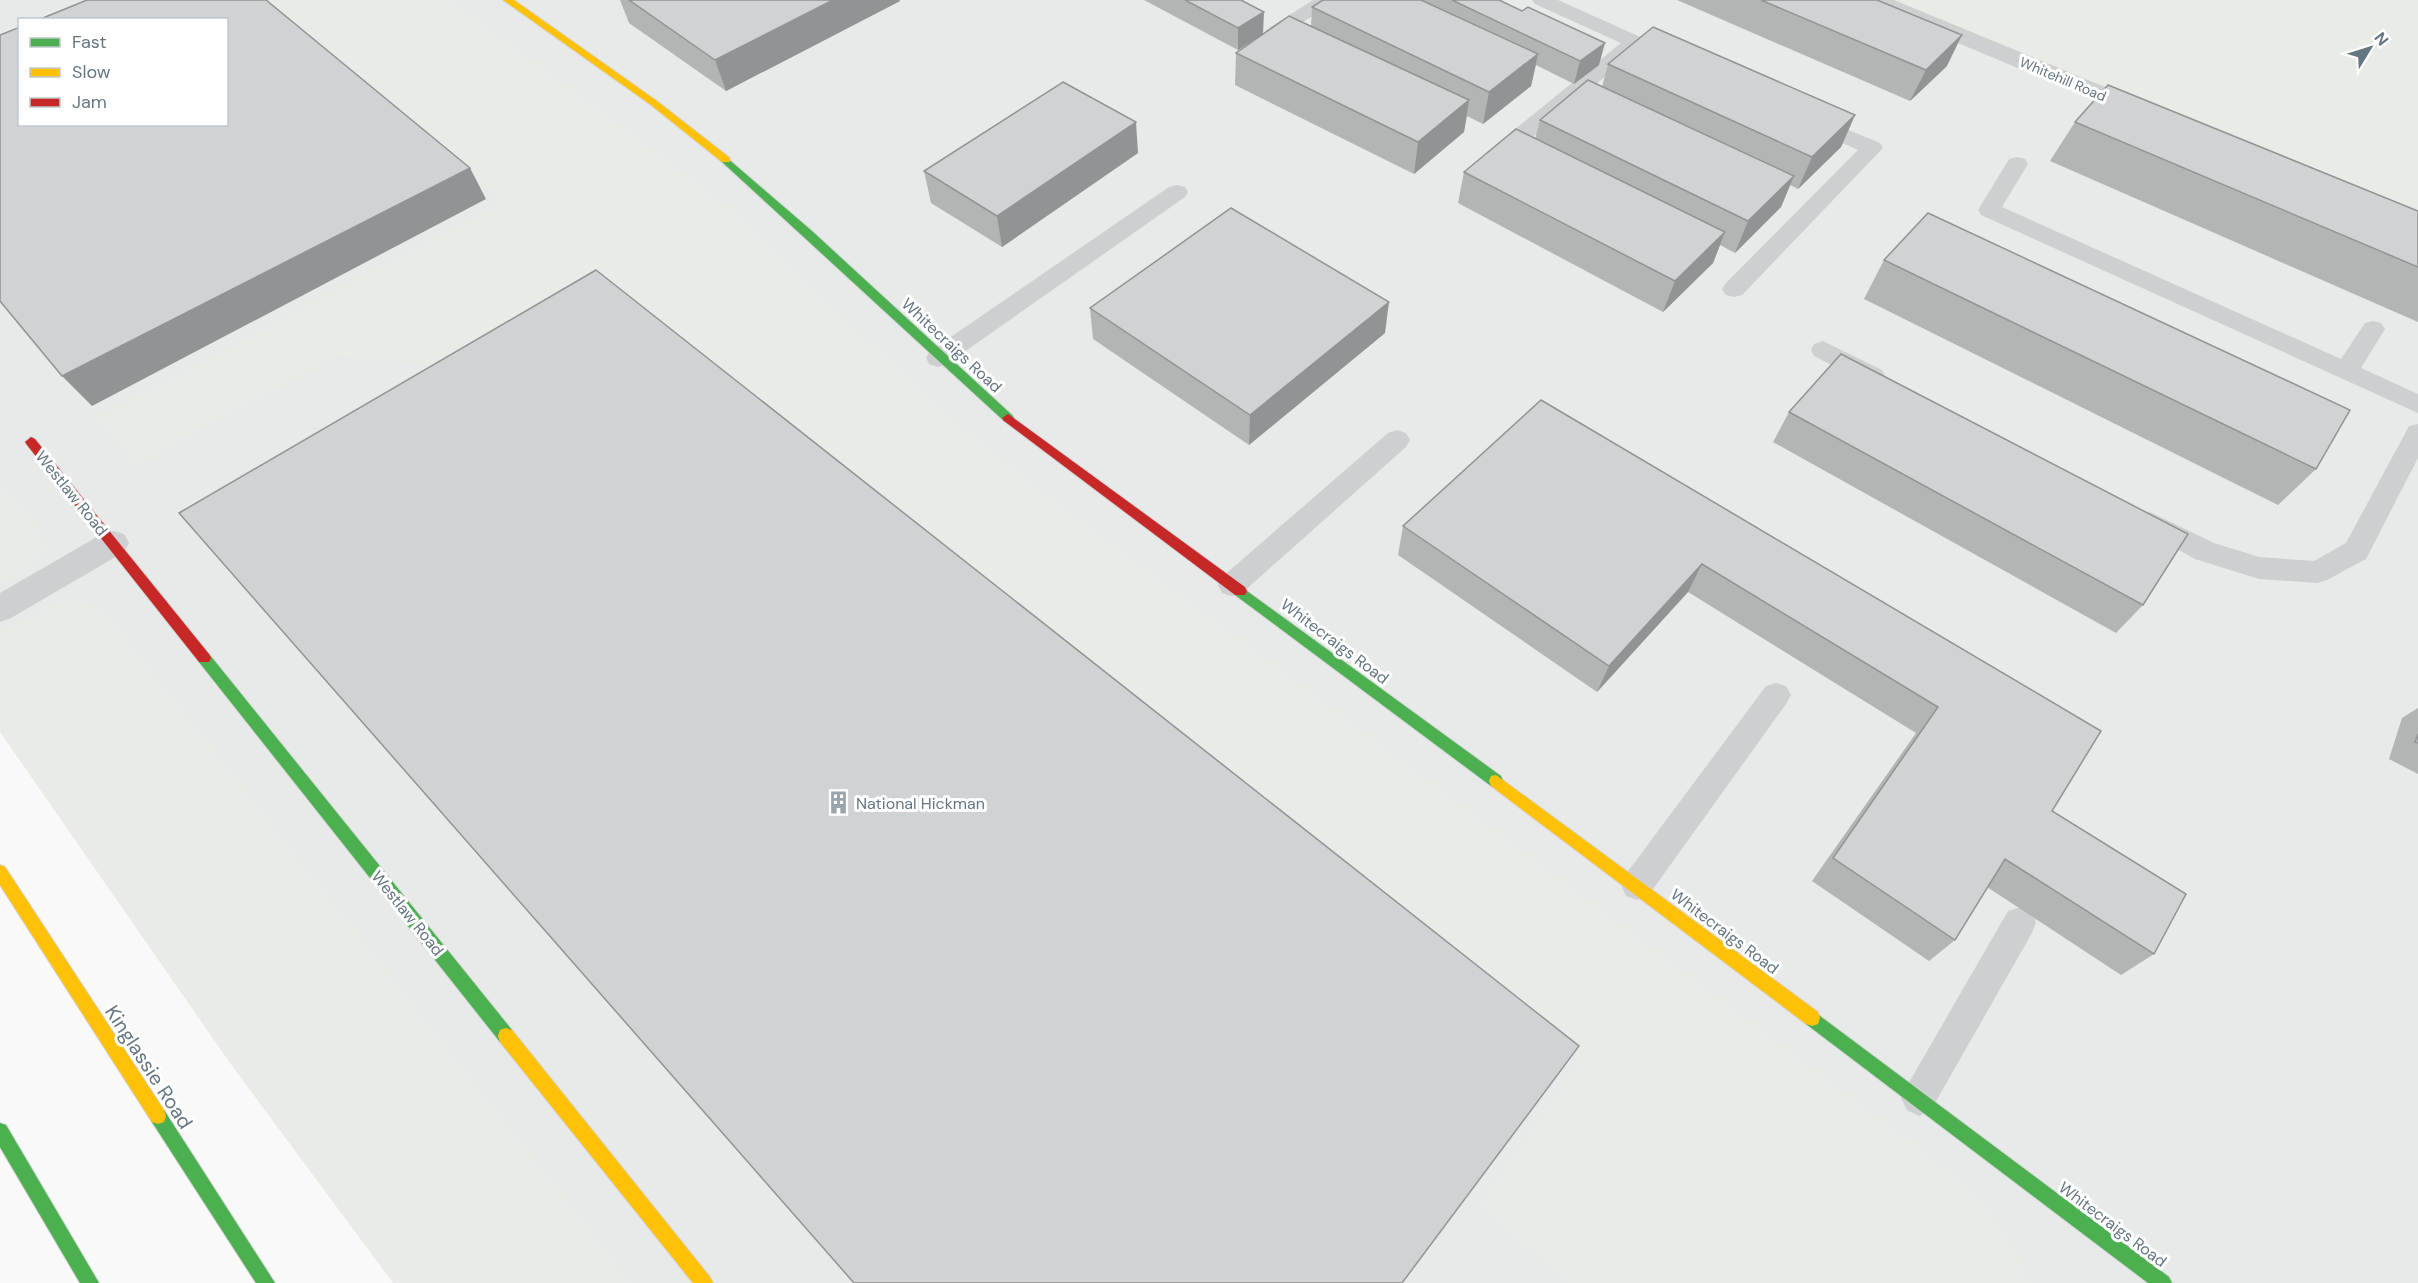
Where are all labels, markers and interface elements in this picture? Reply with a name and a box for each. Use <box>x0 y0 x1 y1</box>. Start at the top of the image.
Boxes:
legend <box>18 18 228 126</box>
north arrow <box>2340 18 2400 78</box>
text: N <box>2370 28 2393 50</box>
text: Fast <box>72 30 107 54</box>
street label: Whitehill Road <box>2017 53 2109 105</box>
text: Slow <box>72 60 111 84</box>
text: Jam <box>72 90 107 114</box>
street label: Whitecraigs Road <box>897 293 1006 397</box>
street label: Westlaw Road <box>31 446 112 540</box>
street label: Whitecraigs Road <box>1277 594 1393 689</box>
building icon: National Hickman <box>825 790 851 816</box>
place label: National Hickman <box>856 793 985 814</box>
street label: Westlaw Road <box>367 866 448 960</box>
street label: Whitecraigs Road <box>1667 884 1783 979</box>
street label: Kinglassie Road <box>99 1000 199 1134</box>
street label: Whitecraigs Road <box>2055 1177 2171 1272</box>

